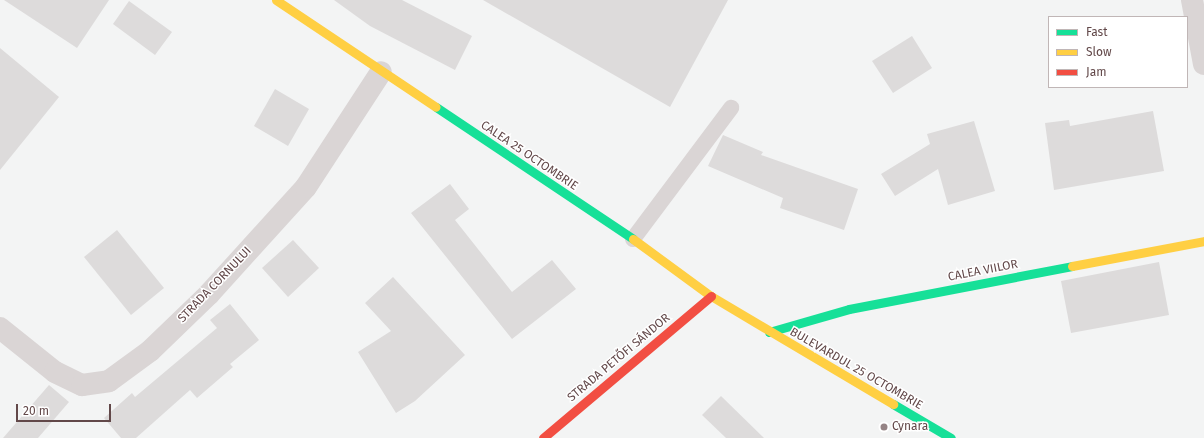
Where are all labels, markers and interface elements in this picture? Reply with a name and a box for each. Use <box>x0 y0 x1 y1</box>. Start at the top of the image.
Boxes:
legend <box>1048 16 1188 88</box>
text: Fast <box>1086 25 1108 39</box>
text: Slow <box>1086 45 1112 59</box>
text: Jam <box>1086 65 1106 79</box>
street label: CALEA 25 OCTOMBRIE <box>478 118 580 194</box>
street label: STRADA CORNULUI <box>175 244 255 326</box>
street label: CALEA VIILOR <box>947 257 1019 285</box>
street label: STRADA PETŐFI SÁNDOR <box>565 311 673 405</box>
street label: BULEVARDUL 25 OCTOMBRIE <box>787 325 925 413</box>
scale bar <box>18 396 113 422</box>
text: 20 m <box>23 404 49 418</box>
place label: Cynara <box>892 420 928 434</box>
marker: Cynara <box>879 422 889 432</box>

